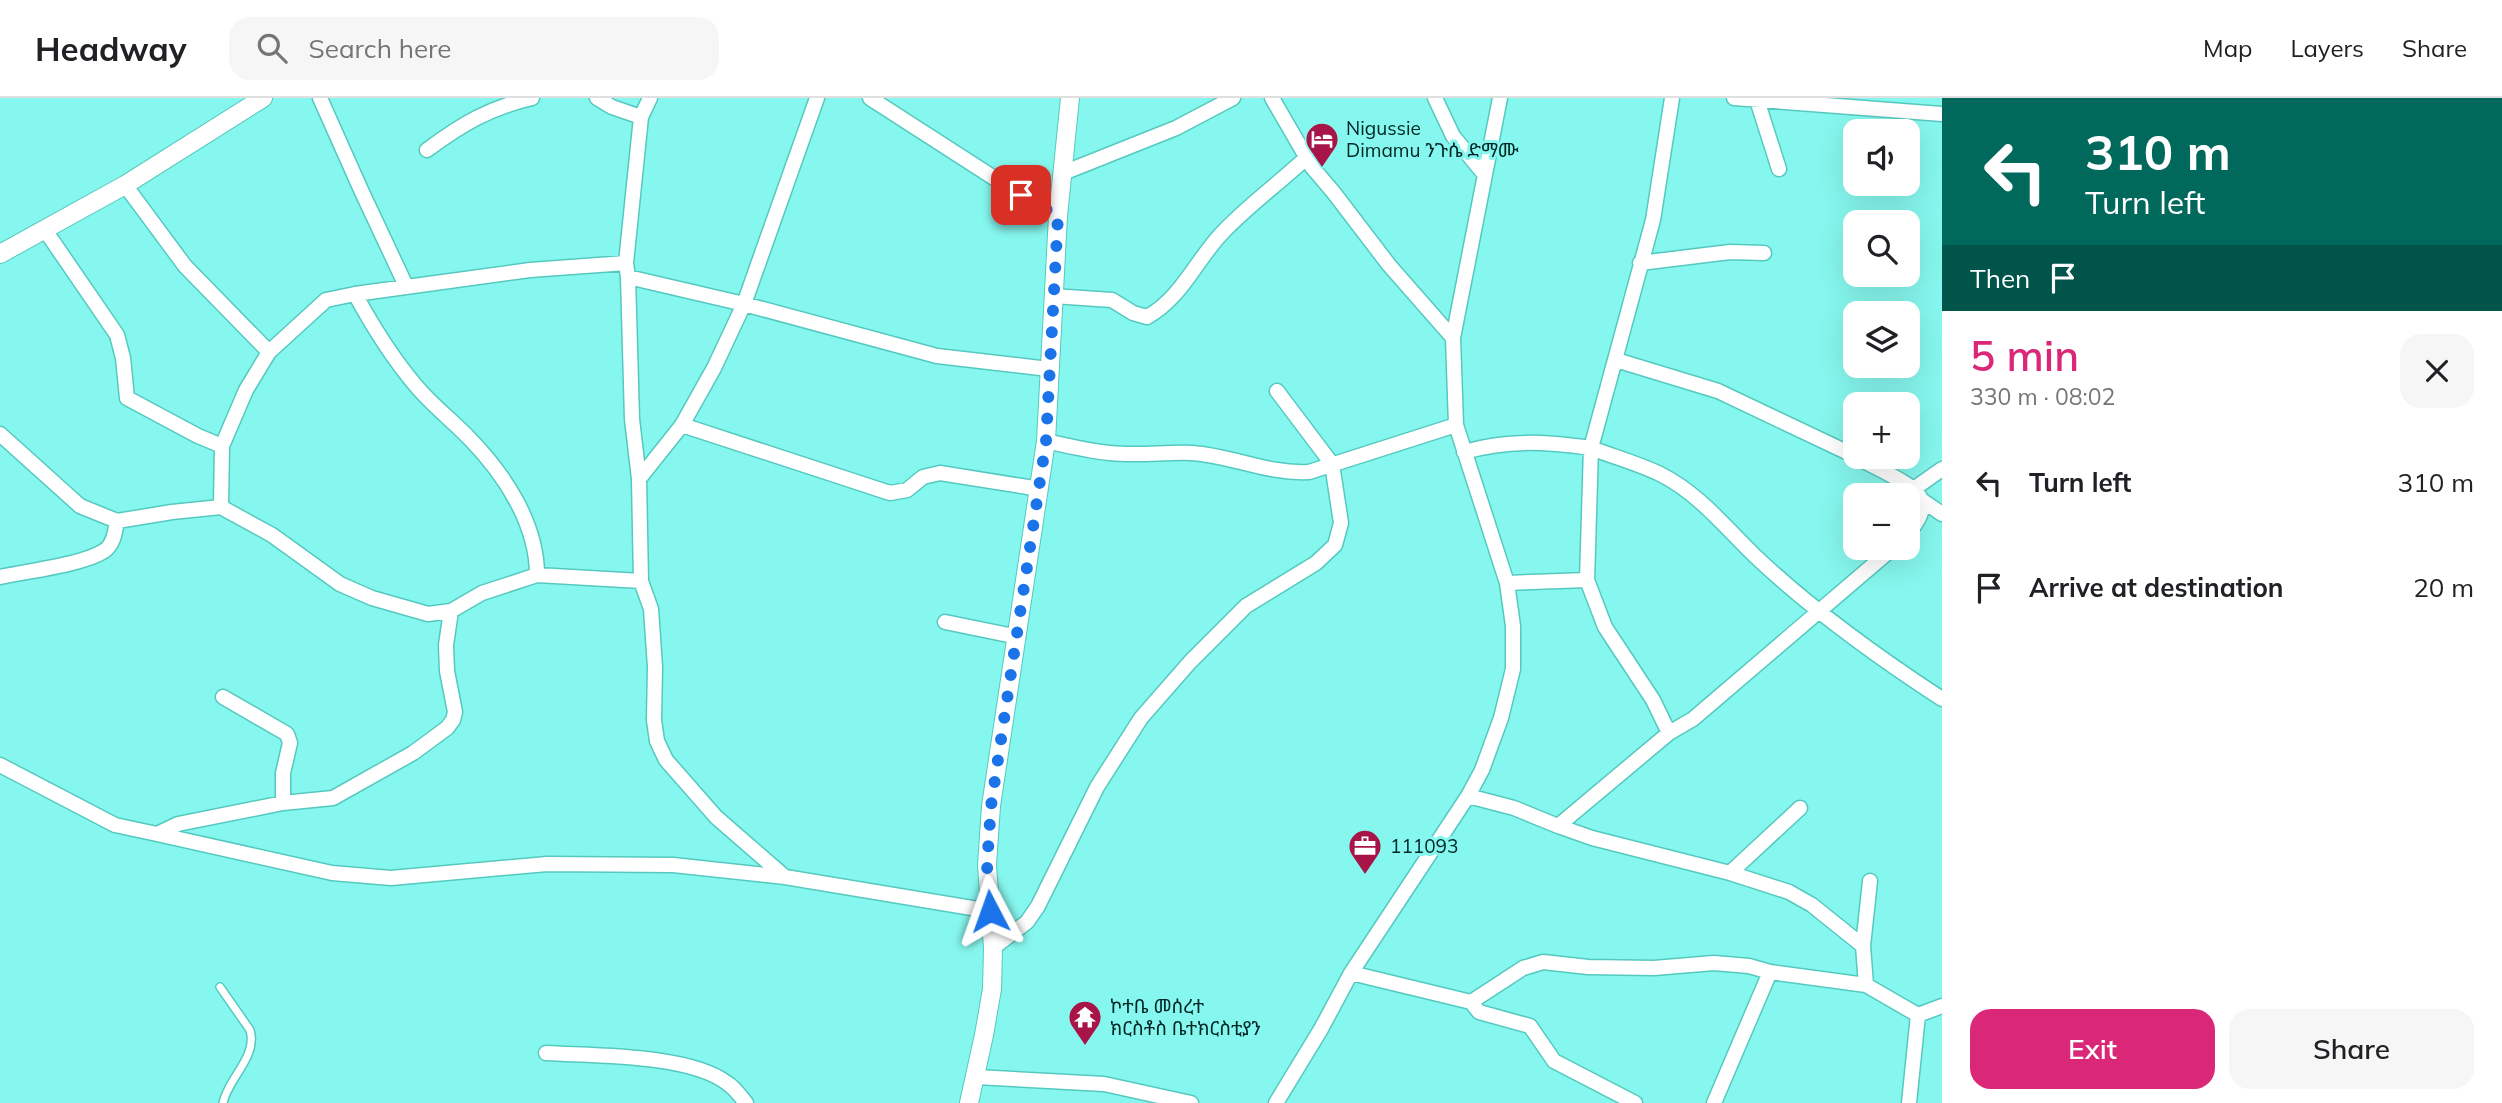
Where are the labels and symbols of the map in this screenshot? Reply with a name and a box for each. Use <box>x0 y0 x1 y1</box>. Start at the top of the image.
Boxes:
place label: Nigussie Dimamu ንጉሴ ድማሙ <box>1346 116 1519 162</box>
hotel icon: Nigussie Dimamu ንጉሴ ድማሙ <box>1303 120 1341 169</box>
pin <box>991 165 1051 225</box>
office icon: 111093 <box>1346 827 1384 876</box>
place label: 111093 <box>1390 834 1458 858</box>
position arrow <box>953 874 1027 948</box>
place label: ኮተቤ መሰረተ ክርስቶስ ቤተክርስቲያን <box>1110 994 1261 1040</box>
temple icon: ኮተቤ መሰረተ ክርስቶስ ቤተክርስቲያን <box>1066 998 1104 1047</box>

